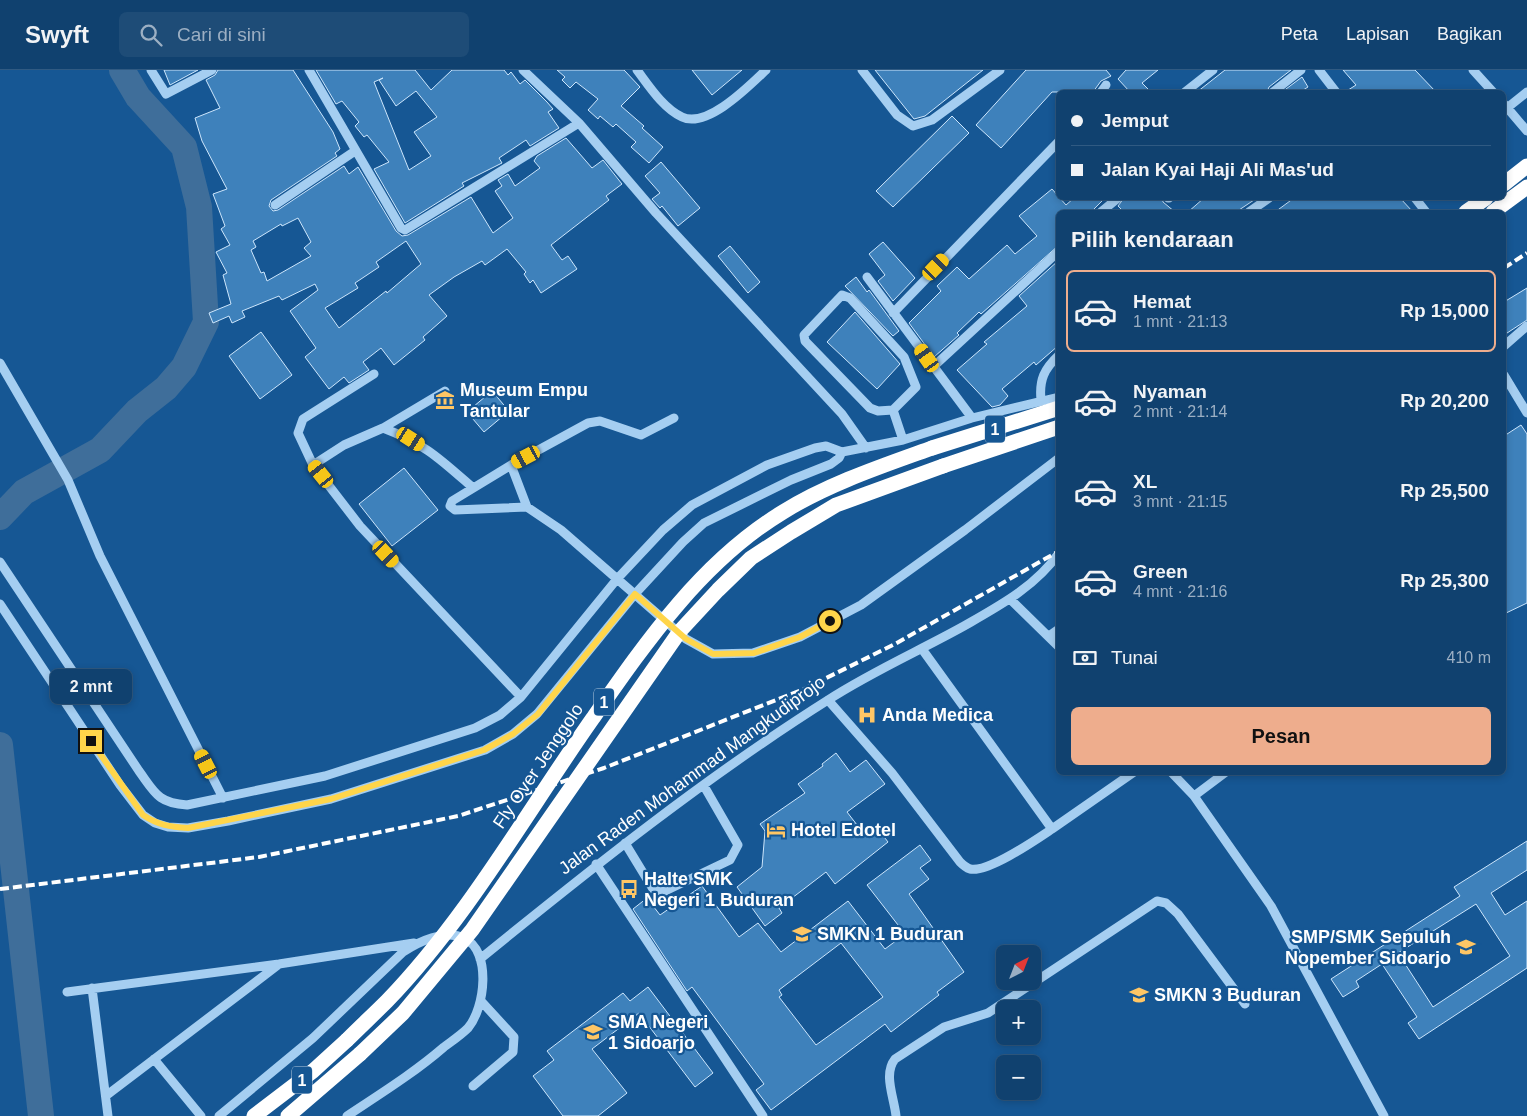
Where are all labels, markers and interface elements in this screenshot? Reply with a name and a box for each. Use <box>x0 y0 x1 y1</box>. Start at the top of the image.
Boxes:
search box <box>119 12 469 57</box>
text: Swyft <box>25 21 89 48</box>
icon: search <box>137 21 165 49</box>
text: Cari di sini <box>177 24 266 45</box>
text: Peta <box>1281 24 1318 44</box>
text: Lapisan <box>1346 24 1409 44</box>
text: Bagikan <box>1437 24 1502 44</box>
text: Jemput <box>1101 110 1169 131</box>
text: Jalan Kyai Haji Ali Mas'ud <box>1101 159 1334 180</box>
text: Pilih kendaraan <box>1071 227 1234 252</box>
car <box>920 251 951 283</box>
icon: car <box>1073 289 1118 334</box>
text: Hemat <box>1133 291 1191 312</box>
text: Rp 15,000 <box>1400 300 1489 321</box>
text: 1 mnt · 21:13 <box>1133 313 1227 330</box>
car <box>912 341 941 375</box>
icon: car <box>1073 379 1118 424</box>
place label: Museum Empu Tantular <box>460 380 588 421</box>
text: Nyaman <box>1133 381 1207 402</box>
museum icon: Museum Empu Tantular <box>434 389 456 411</box>
text: Rp 20,200 <box>1400 390 1489 411</box>
text: 2 mnt · 21:14 <box>1133 403 1227 420</box>
road number: 1 <box>985 416 1005 442</box>
car <box>394 425 427 453</box>
car <box>509 443 542 471</box>
car <box>305 458 336 490</box>
icon: car <box>1073 469 1118 514</box>
text: XL <box>1133 471 1157 492</box>
text: Rp 25,500 <box>1400 480 1489 501</box>
text: 3 mnt · 21:15 <box>1133 493 1227 510</box>
car <box>370 538 401 570</box>
icon: car <box>1073 559 1118 604</box>
text: Green <box>1133 561 1188 582</box>
text: Rp 25,300 <box>1400 570 1489 591</box>
text: 4 mnt · 21:16 <box>1133 583 1227 600</box>
route start <box>819 610 841 632</box>
icon: cash <box>1071 644 1099 672</box>
text: Tunai <box>1111 647 1158 668</box>
text: 410 m <box>1447 649 1491 666</box>
callout: 2 mnt <box>50 668 132 704</box>
street label: Jalan Raden Mohammad Mangkudiprojo <box>555 672 829 878</box>
text: 2 mnt <box>70 678 112 695</box>
road number: 1 <box>594 688 614 716</box>
street label: Fly Over Jenggolo <box>489 700 587 832</box>
hospital icon: Anda Medica <box>856 704 878 726</box>
place label: Anda Medica <box>882 705 994 725</box>
button: Pesan <box>1071 707 1491 765</box>
route end <box>80 730 102 752</box>
car <box>192 747 219 781</box>
hotel icon: Hotel Edotel <box>765 819 787 841</box>
place label: Hotel Edotel <box>791 820 896 840</box>
place label: Halte SMK Negeri 1 Buduran <box>644 869 794 910</box>
bus stop icon: Halte SMK Negeri 1 Buduran <box>618 878 640 900</box>
school or university icon: SMKN 1 Buduran <box>791 923 813 945</box>
place label: SMKN 1 Buduran <box>817 924 964 944</box>
place label: SMP/SMK Sepuluh Nopember Sidoarjo <box>1285 927 1451 968</box>
school or university icon: SMP/SMK Sepuluh Nopember Sidoarjo <box>1455 936 1477 958</box>
north arrow <box>996 945 1041 990</box>
map controls <box>996 945 1041 1100</box>
school or university icon: SMKN 3 Buduran <box>1128 984 1150 1006</box>
place label: SMKN 3 Buduran <box>1154 985 1301 1005</box>
button: + <box>996 1000 1041 1045</box>
place label: SMA Negeri 1 Sidoarjo <box>608 1012 708 1053</box>
school or university icon: SMA Negeri 1 Sidoarjo <box>582 1021 604 1043</box>
button: − <box>996 1055 1041 1100</box>
road number: 1 <box>292 1066 312 1094</box>

